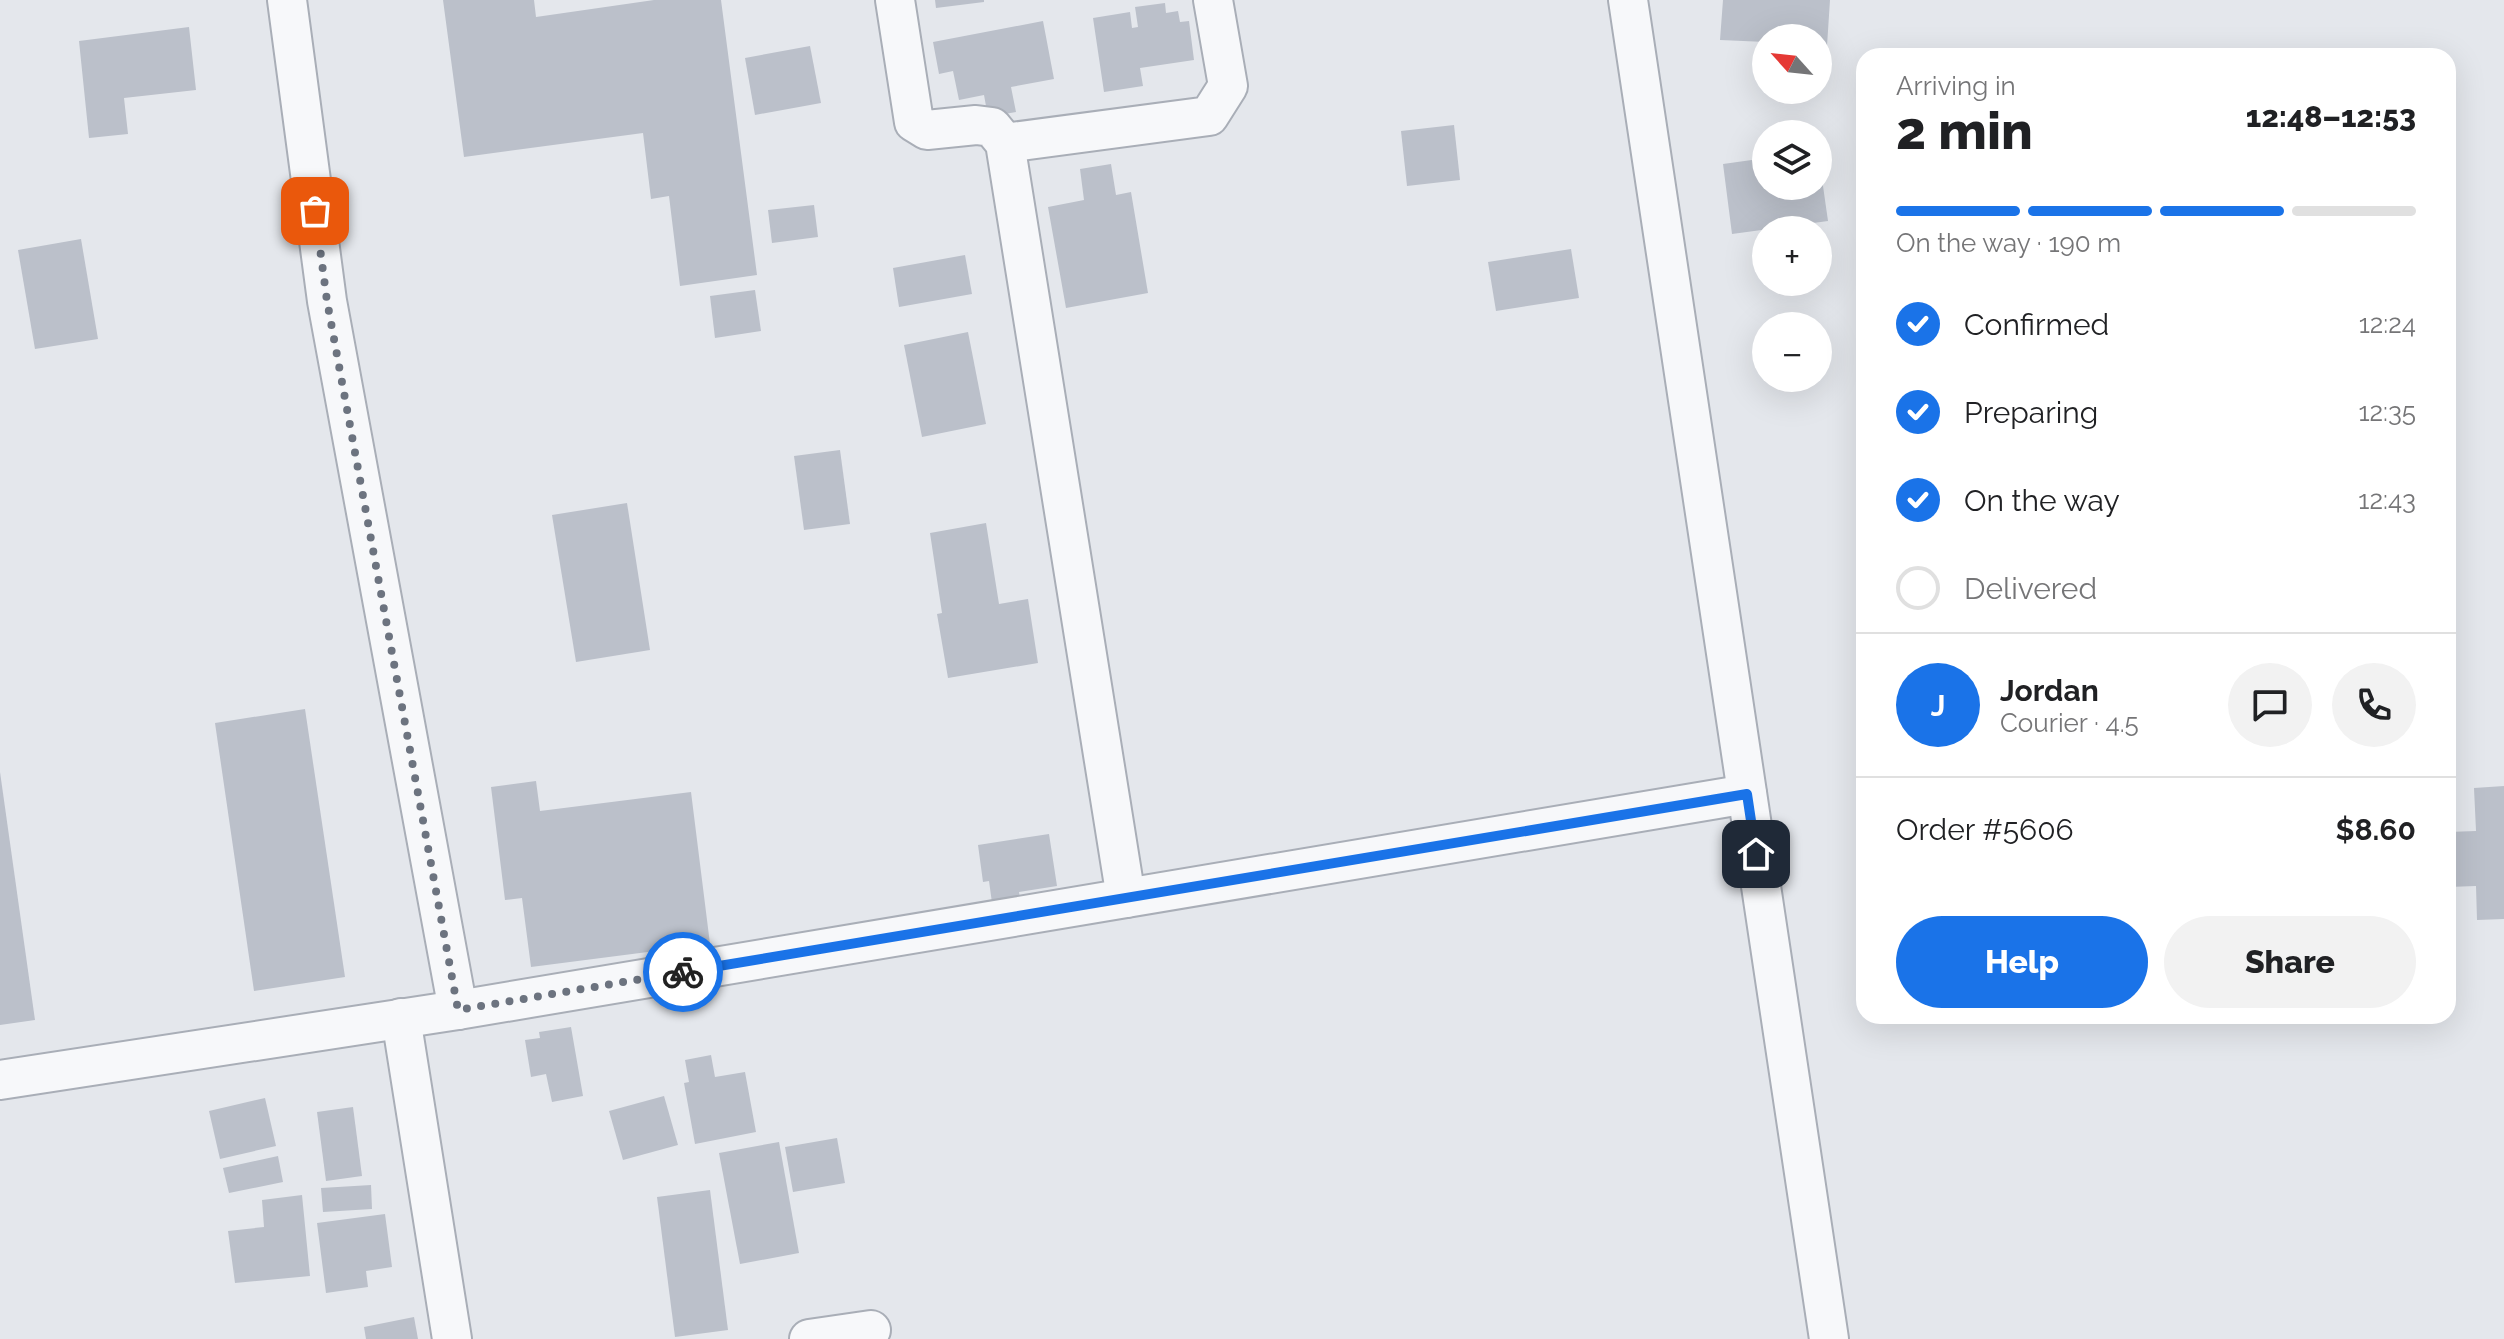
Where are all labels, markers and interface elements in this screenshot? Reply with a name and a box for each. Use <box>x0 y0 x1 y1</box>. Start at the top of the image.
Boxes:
north arrow <box>1752 24 1832 104</box>
map controls <box>1752 24 1832 392</box>
text: Arriving in <box>1896 71 2016 101</box>
text: 12:48–12:53 <box>2246 99 2416 134</box>
text: 2 min <box>1896 100 2033 161</box>
button: layers <box>1752 120 1832 200</box>
pin <box>281 177 349 245</box>
icon: bag <box>293 189 337 233</box>
button: + <box>1752 216 1832 296</box>
text: On the way · 190 m <box>1896 228 2121 258</box>
icon: check <box>1896 302 1940 346</box>
text: Confirmed <box>1964 307 2109 342</box>
text: 12:24 <box>2359 309 2416 339</box>
button: − <box>1752 312 1832 392</box>
icon: check <box>1896 390 1940 434</box>
text: Preparing <box>1964 395 2098 430</box>
text: 12:35 <box>2358 397 2416 427</box>
icon: check <box>1896 478 1940 522</box>
text: On the way <box>1964 483 2120 518</box>
text: 12:43 <box>2358 485 2416 515</box>
text: Delivered <box>1964 571 2097 606</box>
button: chat <box>2228 663 2312 747</box>
button: phone <box>2332 663 2416 747</box>
text: Jordan <box>2000 673 2099 708</box>
text: J <box>1931 688 1945 723</box>
text: Courier · 4.5 <box>2000 708 2139 738</box>
text: Order #5606 <box>1896 812 2074 847</box>
text: $8.60 <box>2335 812 2416 847</box>
pin <box>1722 820 1790 888</box>
icon: home <box>1734 832 1778 876</box>
button: Help <box>1896 916 2148 1008</box>
button: Share <box>2164 916 2416 1008</box>
courier <box>643 932 723 1012</box>
icon: bike <box>661 950 705 994</box>

